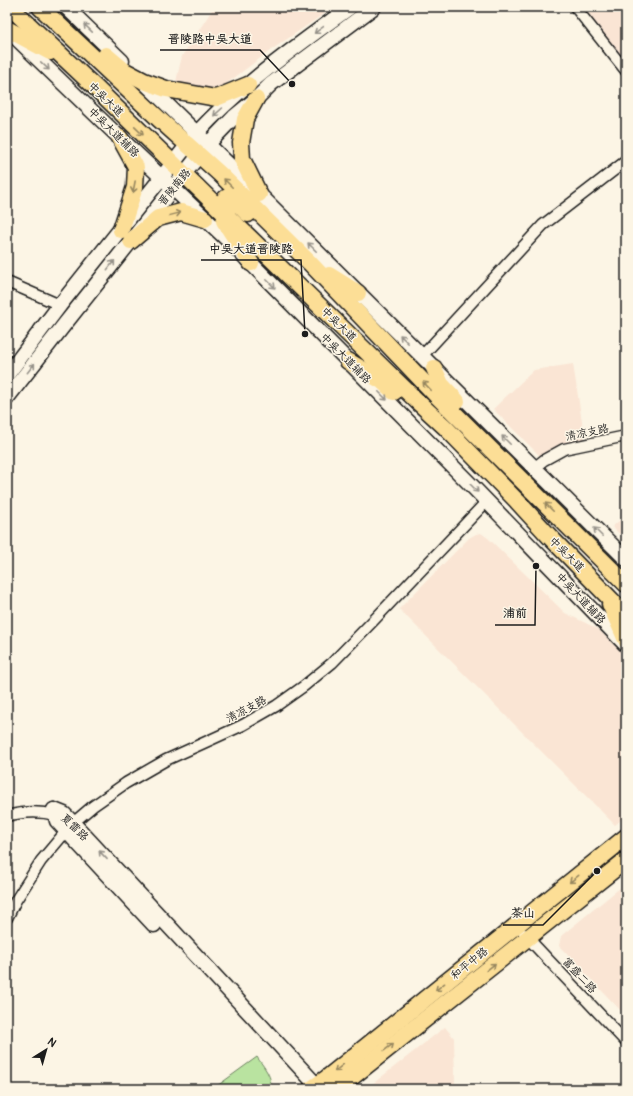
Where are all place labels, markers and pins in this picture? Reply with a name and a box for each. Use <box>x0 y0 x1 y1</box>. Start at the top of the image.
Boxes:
callout: 晋陵路中吴大道 <box>160 26 260 50</box>
callout: 中吴大道晋陵路 <box>201 236 301 260</box>
callout: 浦前 <box>495 601 535 625</box>
callout: 茶山 <box>503 901 543 925</box>

